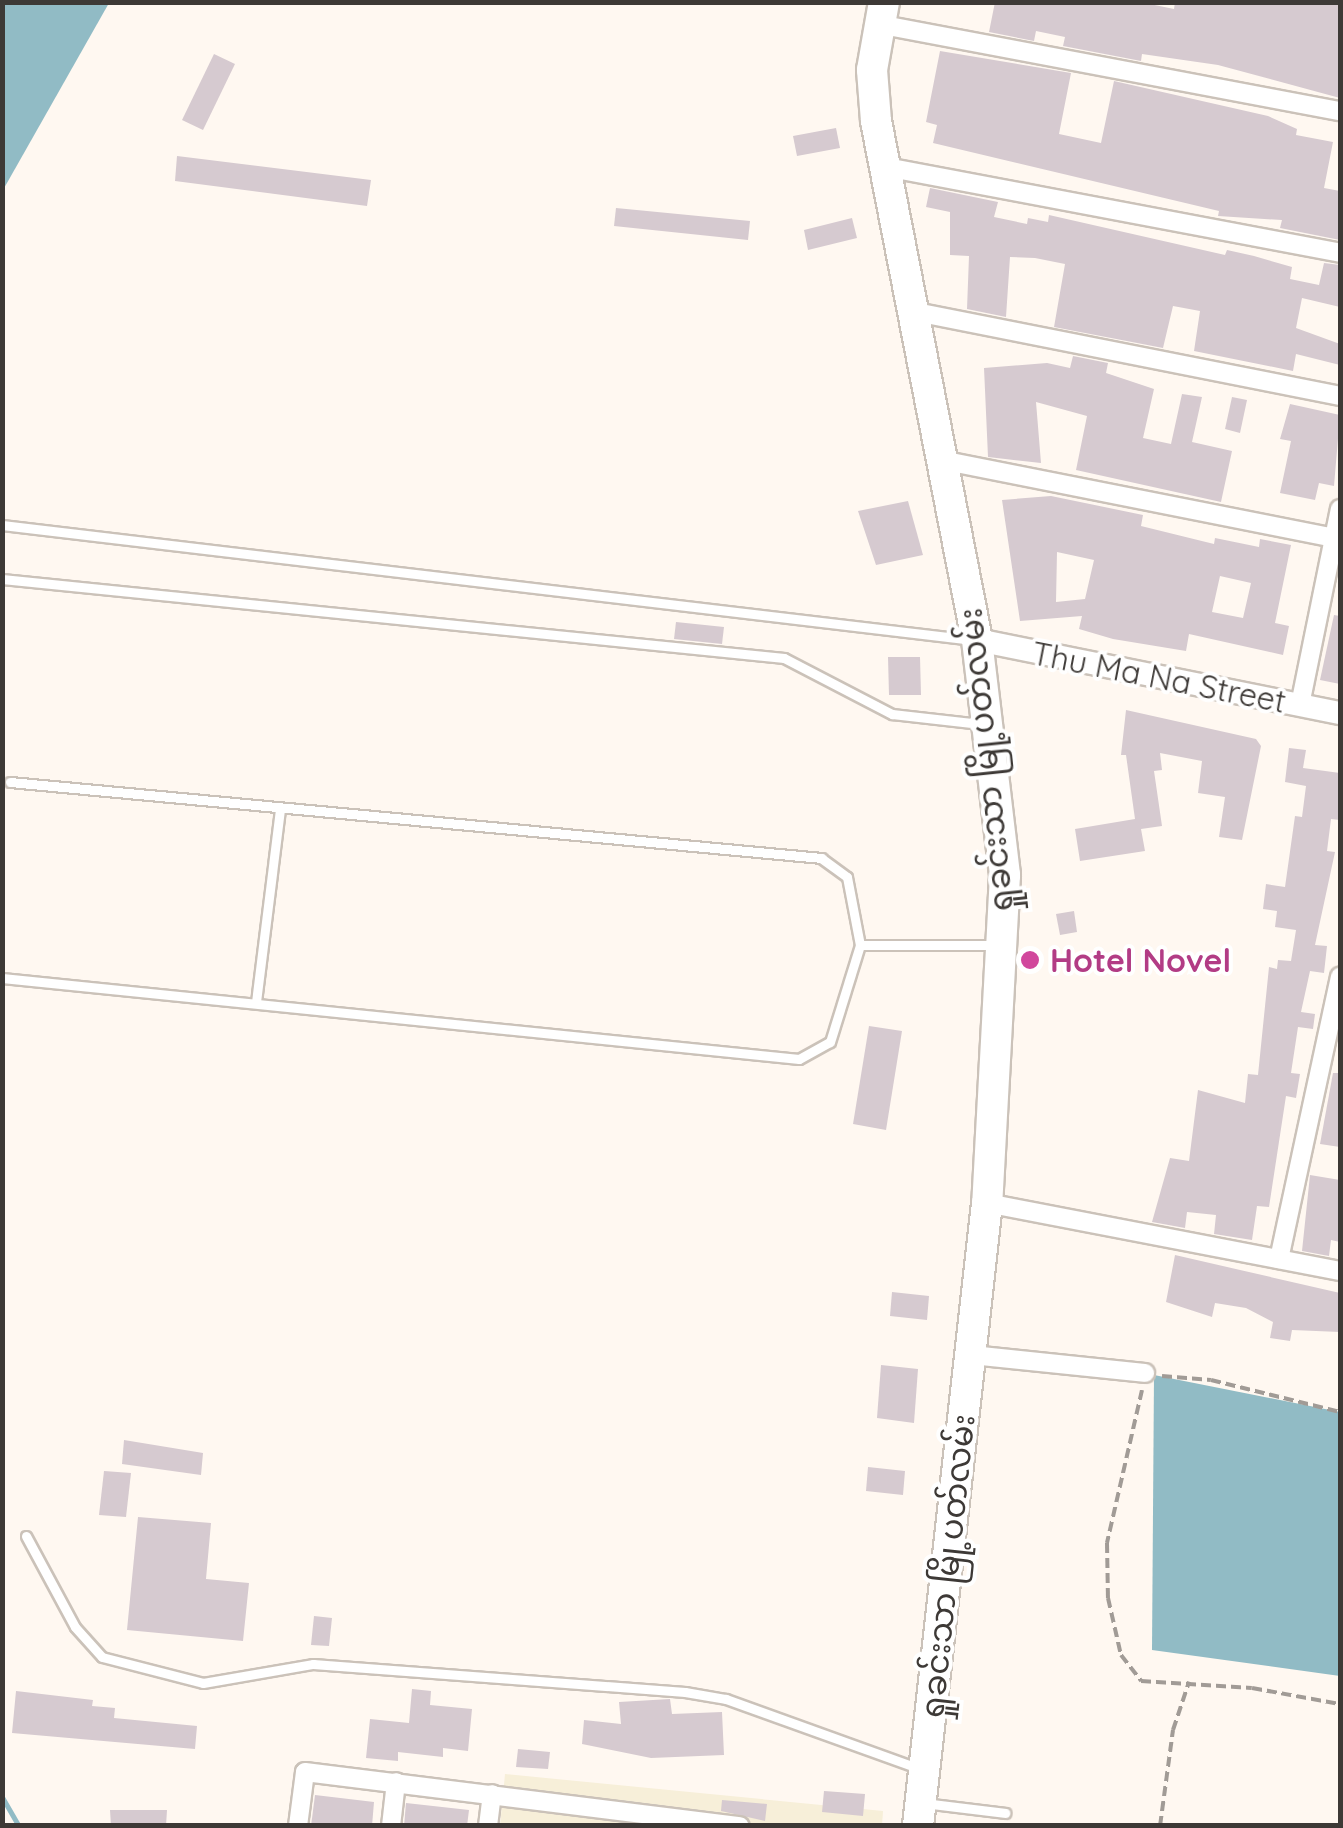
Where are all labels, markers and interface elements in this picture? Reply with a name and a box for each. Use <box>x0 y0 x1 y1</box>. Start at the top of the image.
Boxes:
street label: ရှုခင်းသာ မြို့ပတ်လမ်း <box>951 606 1021 916</box>
street label: Thu Ma Na Street <box>1029 634 1289 720</box>
place label: Hotel Novel <box>1050 941 1231 979</box>
marker: Hotel Novel <box>1019 949 1041 971</box>
street label: ရှုခင်းသာ မြို့ပတ်လမ်း <box>912 1412 982 1722</box>

